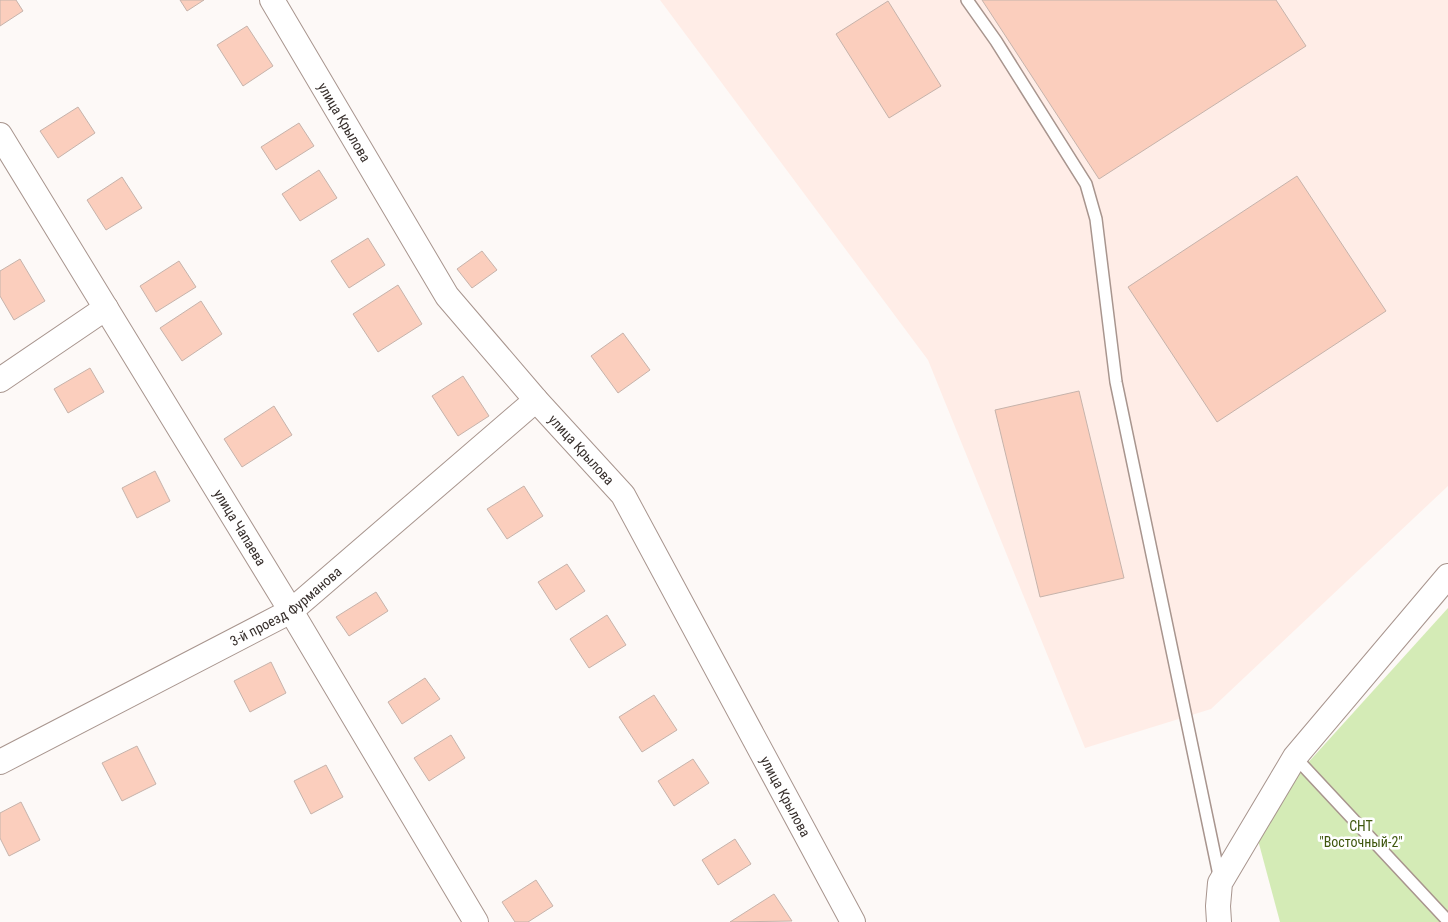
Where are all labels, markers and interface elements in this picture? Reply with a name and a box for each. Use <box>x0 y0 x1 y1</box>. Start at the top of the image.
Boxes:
street label: улица Крылова <box>315 80 374 165</box>
street label: улица Крылова <box>545 411 617 488</box>
street label: улица Чапаева <box>211 486 269 569</box>
street label: 3-й проезд Фурманова <box>227 563 345 649</box>
street label: улица Крылова <box>757 753 814 840</box>
park label: СНТ "Восточный-2" <box>1319 818 1403 850</box>

